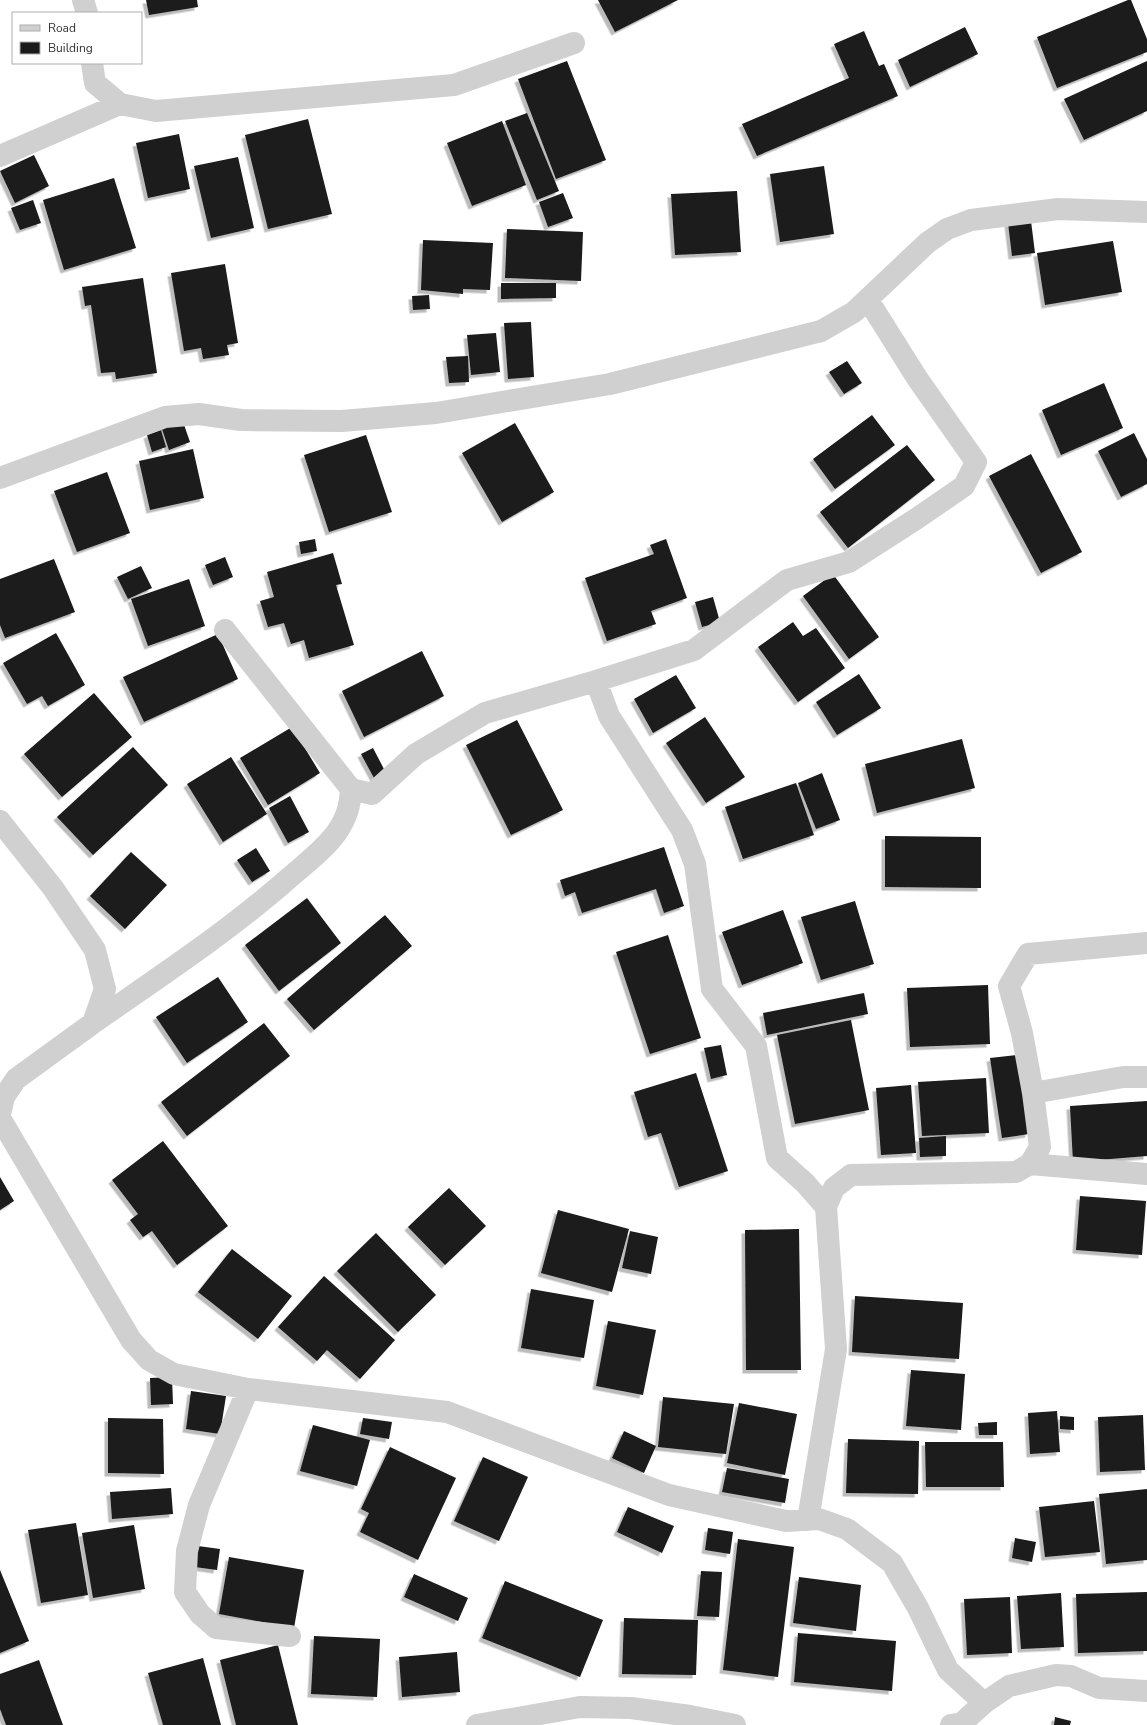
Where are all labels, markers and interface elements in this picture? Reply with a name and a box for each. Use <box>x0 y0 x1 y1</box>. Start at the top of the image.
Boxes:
legend <box>12 12 142 64</box>
text: Road <box>48 20 76 36</box>
text: Building <box>48 40 93 56</box>

